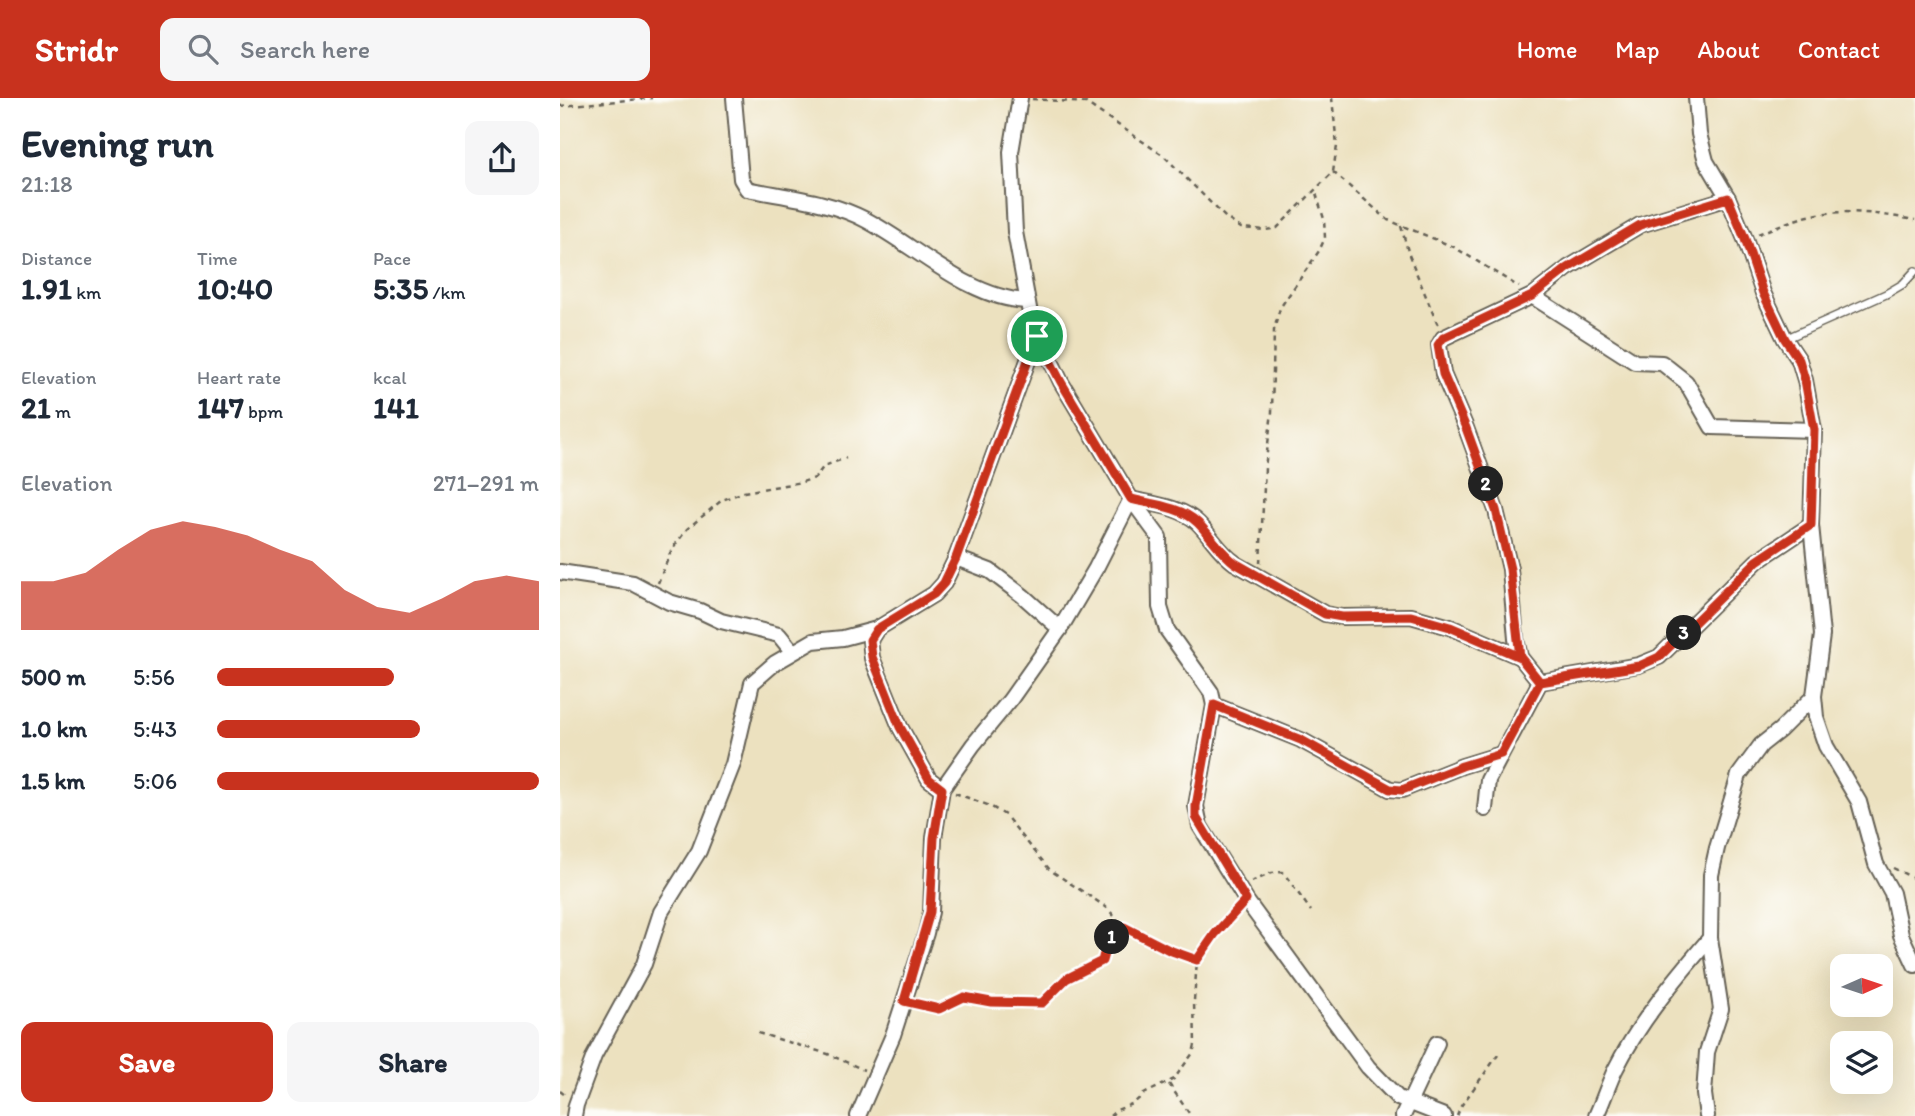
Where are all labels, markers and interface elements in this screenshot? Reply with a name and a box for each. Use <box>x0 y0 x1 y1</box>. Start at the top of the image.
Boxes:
search box <box>160 18 650 81</box>
text: Stridr <box>35 30 118 69</box>
icon: search <box>184 30 222 68</box>
text: Search here <box>240 33 370 65</box>
text: Home <box>1517 35 1577 64</box>
text: Map <box>1615 35 1659 64</box>
text: About <box>1697 35 1760 64</box>
text: Contact <box>1798 35 1880 64</box>
text: Evening run <box>21 121 214 167</box>
button: share <box>465 121 539 195</box>
text: 21:18 <box>21 170 73 198</box>
text: Distance <box>21 247 92 270</box>
text: Time <box>197 247 238 270</box>
text: Pace <box>373 247 411 270</box>
text: 1.91 <box>21 270 72 307</box>
text: 10:40 <box>197 270 273 307</box>
text: 5:35 <box>373 270 428 307</box>
text: km <box>72 281 101 304</box>
text: /km <box>428 281 466 304</box>
pin <box>1007 306 1067 366</box>
icon: arrive <box>1018 317 1056 355</box>
text: Elevation <box>21 366 97 389</box>
text: Heart rate <box>197 366 281 389</box>
text: kcal <box>373 366 407 389</box>
text: 21 <box>21 389 51 426</box>
text: 147 <box>197 389 244 426</box>
text: 141 <box>373 389 419 426</box>
text: m <box>51 400 71 423</box>
text: bpm <box>244 400 283 423</box>
pin: 2 <box>1468 466 1504 502</box>
text: Elevation <box>21 469 112 497</box>
text: 271–291 m <box>433 469 539 497</box>
text: 2 <box>1481 472 1491 495</box>
pin: 3 <box>1666 616 1702 650</box>
text: 3 <box>1678 621 1689 644</box>
text: 500 m <box>21 663 86 691</box>
text: 5:56 <box>133 663 175 691</box>
text: 1.0 km <box>21 715 87 743</box>
text: 5:43 <box>133 715 177 743</box>
text: 1.5 km <box>21 767 85 795</box>
text: 5:06 <box>133 767 177 795</box>
pin: 1 <box>1094 920 1130 954</box>
text: 1 <box>1107 925 1116 948</box>
north arrow <box>1830 954 1894 1017</box>
map controls <box>1830 954 1893 1094</box>
button: Save <box>21 1022 273 1102</box>
button: Share <box>287 1022 539 1102</box>
button: layers <box>1830 1031 1893 1094</box>

